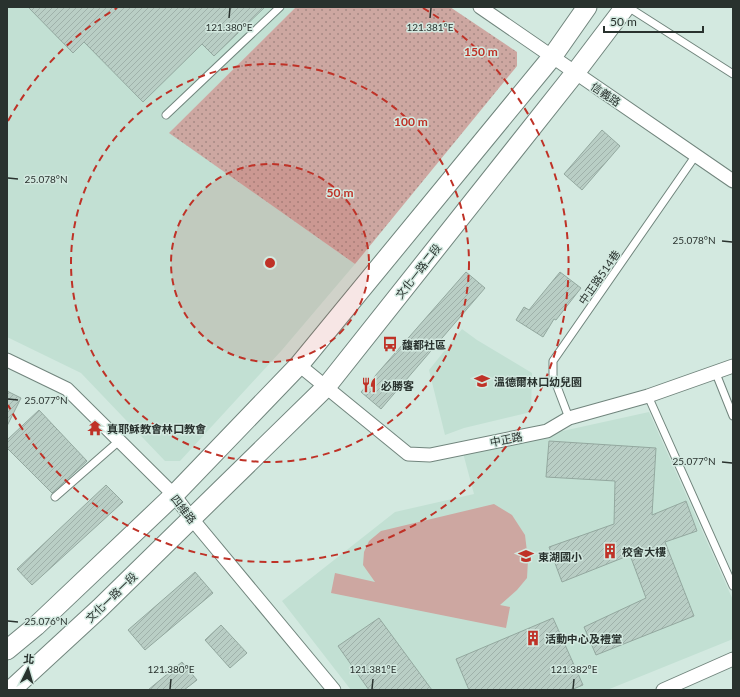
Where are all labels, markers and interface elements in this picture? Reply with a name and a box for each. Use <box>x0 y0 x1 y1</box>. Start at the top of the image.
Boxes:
scale bar <box>604 8 703 34</box>
text: 50 m <box>610 14 637 29</box>
text: 121.380°E <box>205 21 253 33</box>
text: 121.381°E <box>406 21 454 33</box>
text: 150 m <box>464 44 498 59</box>
street label: 信義路 <box>589 79 623 109</box>
text: 100 m <box>394 114 428 129</box>
text: 25.078°N <box>24 173 68 185</box>
text: 50 m <box>327 185 353 200</box>
text: 25.078°N <box>672 234 716 246</box>
street label: 文化一路二段 <box>393 241 443 301</box>
street label: 中正路514巷 <box>576 247 622 307</box>
centre of rings <box>263 256 277 270</box>
bus stop icon: 馥都社區 <box>381 335 399 353</box>
place label: 馥都社區 <box>402 338 446 351</box>
school or university icon: 溫德爾林口幼兒園 <box>473 372 491 390</box>
place label: 溫德爾林口幼兒園 <box>494 375 582 388</box>
restaurant icon: 必勝客 <box>360 376 378 394</box>
place label: 必勝客 <box>381 379 414 392</box>
text: 25.077°N <box>24 394 68 406</box>
temple icon: 真耶穌教會林口教會 <box>86 419 104 437</box>
place label: 真耶穌教會林口教會 <box>107 422 206 435</box>
street label: 中正路 <box>489 429 523 449</box>
text: 25.077°N <box>672 455 716 467</box>
street label: 四維路 <box>169 492 199 526</box>
building icon: 校舍大樓 <box>601 542 619 560</box>
place label: 校舍大樓 <box>622 545 666 558</box>
school or university icon: 東湖國小 <box>517 547 535 565</box>
place label: 東湖國小 <box>538 550 582 563</box>
street label: 文化一路一段 <box>83 569 139 625</box>
text: 25.076°N <box>24 615 68 627</box>
building icon: 活動中心及禮堂 <box>524 629 542 647</box>
place label: 活動中心及禮堂 <box>545 632 622 645</box>
north arrow <box>8 649 48 689</box>
text: 北 <box>23 652 35 665</box>
text: 121.380°E <box>147 663 195 675</box>
text: 121.381°E <box>349 663 397 675</box>
text: 121.382°E <box>550 663 598 675</box>

